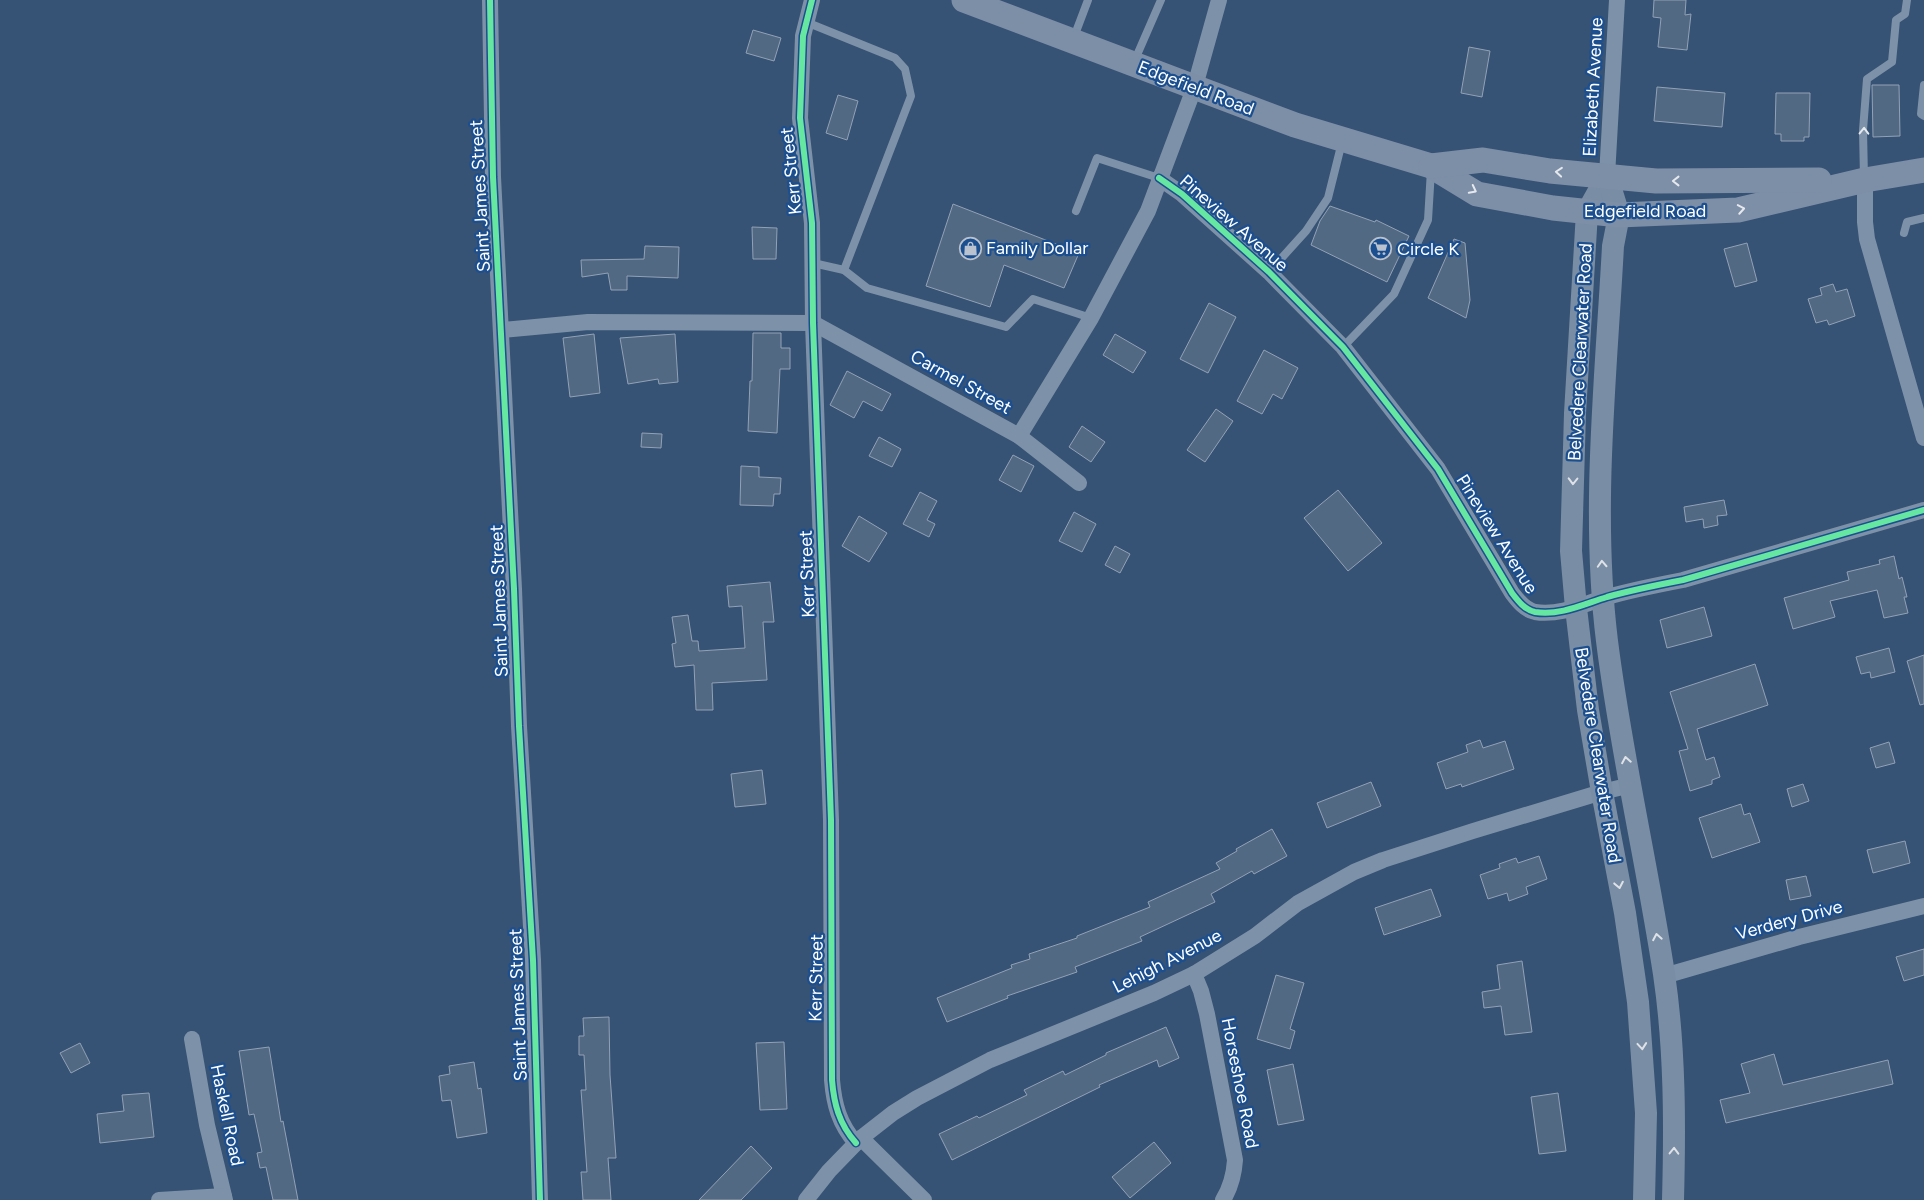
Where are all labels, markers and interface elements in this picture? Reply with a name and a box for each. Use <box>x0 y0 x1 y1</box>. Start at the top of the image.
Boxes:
street label: Elizabeth Avenue <box>1578 17 1608 157</box>
street label: Edgefield Road <box>1135 56 1257 120</box>
street label: Saint James Street <box>465 119 495 273</box>
street label: Kerr Street <box>775 126 807 216</box>
one-way arrow <box>1858 127 1869 135</box>
one-way arrow <box>1555 166 1563 177</box>
street label: Pineview Avenue <box>1175 170 1293 276</box>
one-way arrow <box>1672 176 1680 186</box>
one-way arrow <box>1468 184 1477 194</box>
street label: Edgefield Road <box>1584 200 1706 222</box>
one-way arrow <box>1736 204 1745 214</box>
shop icon: Family Dollar <box>958 236 982 260</box>
place label: Family Dollar <box>986 237 1088 259</box>
supermarket icon: Circle K <box>1369 237 1393 261</box>
place label: Circle K <box>1397 238 1459 260</box>
street label: Belvedere Clearwater Road <box>1563 242 1597 462</box>
street label: Carmel Street <box>907 345 1016 419</box>
street label: Pineview Avenue <box>1451 470 1543 598</box>
one-way arrow <box>1567 478 1578 486</box>
street label: Saint James Street <box>485 524 513 678</box>
street label: Kerr Street <box>794 530 820 618</box>
one-way arrow <box>1597 560 1608 568</box>
street label: Belvedere Clearwater Road <box>1570 646 1626 864</box>
one-way arrow <box>1622 756 1632 764</box>
one-way arrow <box>1614 881 1624 890</box>
street label: Verdery Drive <box>1733 895 1845 945</box>
street label: Lehigh Avenue <box>1109 924 1225 998</box>
street label: Saint James Street <box>504 928 532 1082</box>
one-way arrow <box>1653 933 1663 942</box>
street label: Kerr Street <box>804 934 828 1022</box>
street label: Horseshoe Road <box>1217 1016 1263 1150</box>
one-way arrow <box>1636 1042 1647 1050</box>
street label: Haskell Road <box>206 1062 248 1168</box>
one-way arrow <box>1669 1147 1679 1155</box>

